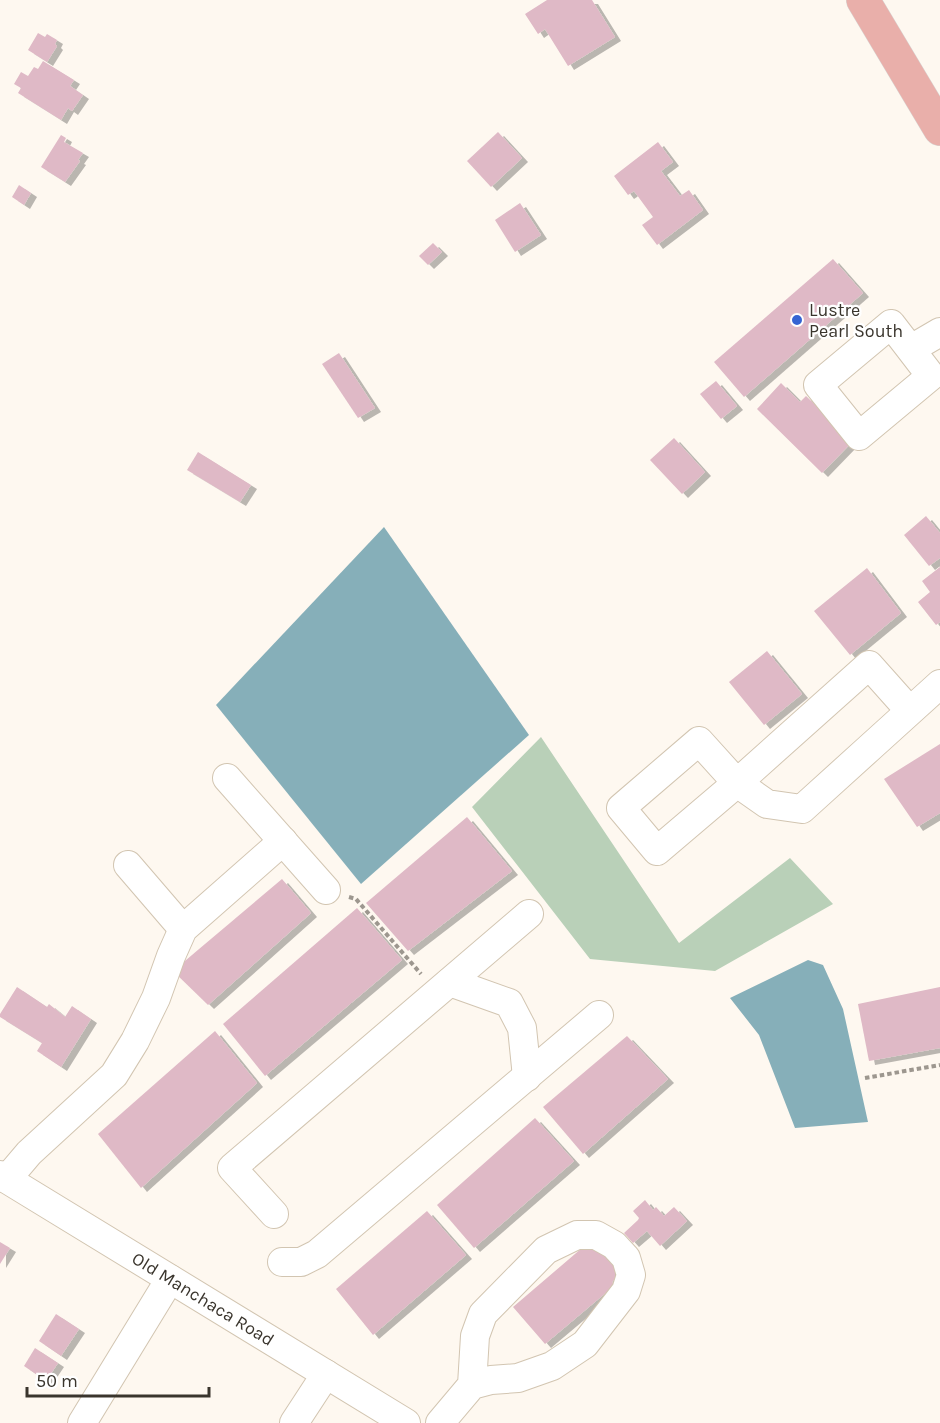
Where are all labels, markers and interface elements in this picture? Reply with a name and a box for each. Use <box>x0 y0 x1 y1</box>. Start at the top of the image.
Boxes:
place label: Lustre Pearl South <box>809 299 903 342</box>
marker: Lustre Pearl South <box>790 313 804 327</box>
street label: Old Manchaca Road <box>128 1247 278 1351</box>
scale bar <box>27 1360 208 1398</box>
text: 50 m <box>36 1370 78 1392</box>

